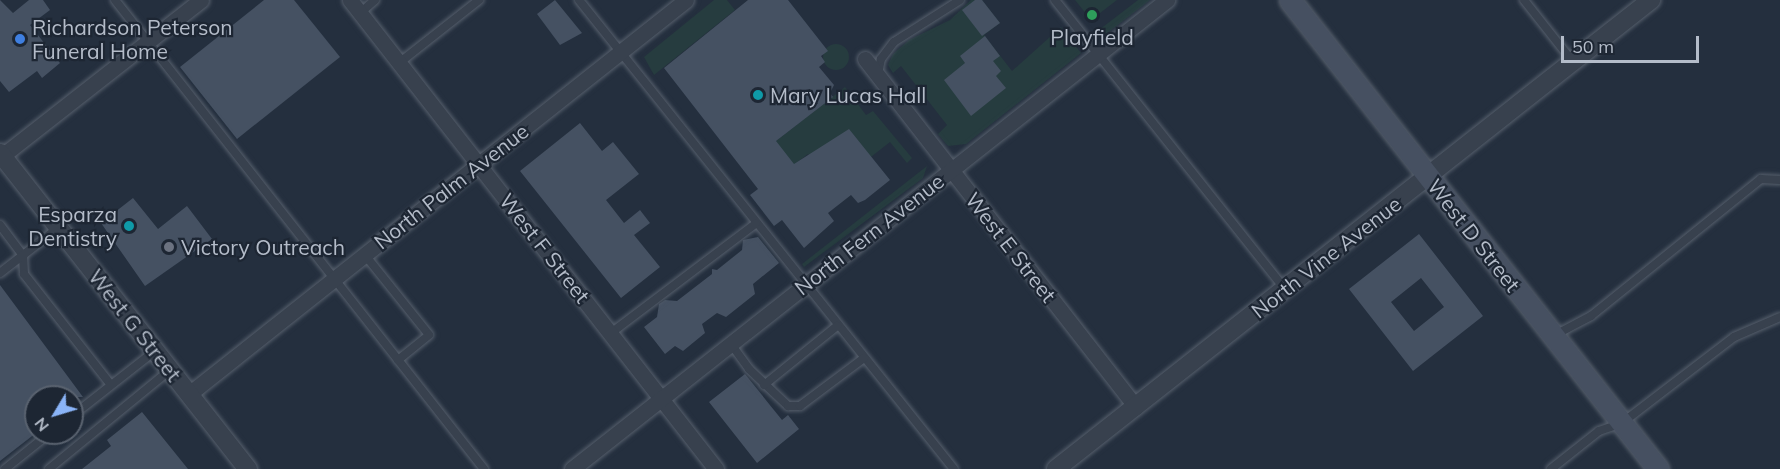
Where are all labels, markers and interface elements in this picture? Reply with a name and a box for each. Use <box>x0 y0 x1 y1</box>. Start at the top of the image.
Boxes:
marker: Playfield <box>1085 8 1099 22</box>
place label: Richardson Peterson Funeral Home <box>32 14 233 64</box>
place label: Playfield <box>1050 24 1134 50</box>
scale bar <box>1564 24 1702 62</box>
marker: Richardson Peterson Funeral Home <box>13 32 27 46</box>
text: 50 m <box>1572 35 1614 58</box>
place label: Mary Lucas Hall <box>770 82 926 108</box>
marker: Mary Lucas Hall <box>751 88 765 102</box>
street label: North Palm Avenue <box>369 118 533 254</box>
street label: North Fern Avenue <box>789 168 949 300</box>
street label: West D Street <box>1422 174 1526 296</box>
street label: West E Street <box>960 187 1062 307</box>
street label: West F Street <box>494 188 596 308</box>
street label: North Vine Avenue <box>1246 191 1406 323</box>
place label: Esparza Dentistry <box>28 201 117 251</box>
marker: Esparza Dentistry <box>122 219 136 233</box>
place label: Victory Outreach <box>181 234 345 260</box>
marker: Victory Outreach <box>162 240 176 254</box>
street label: West G Street <box>83 264 187 386</box>
north arrow <box>24 385 84 445</box>
text: N <box>30 414 53 436</box>

